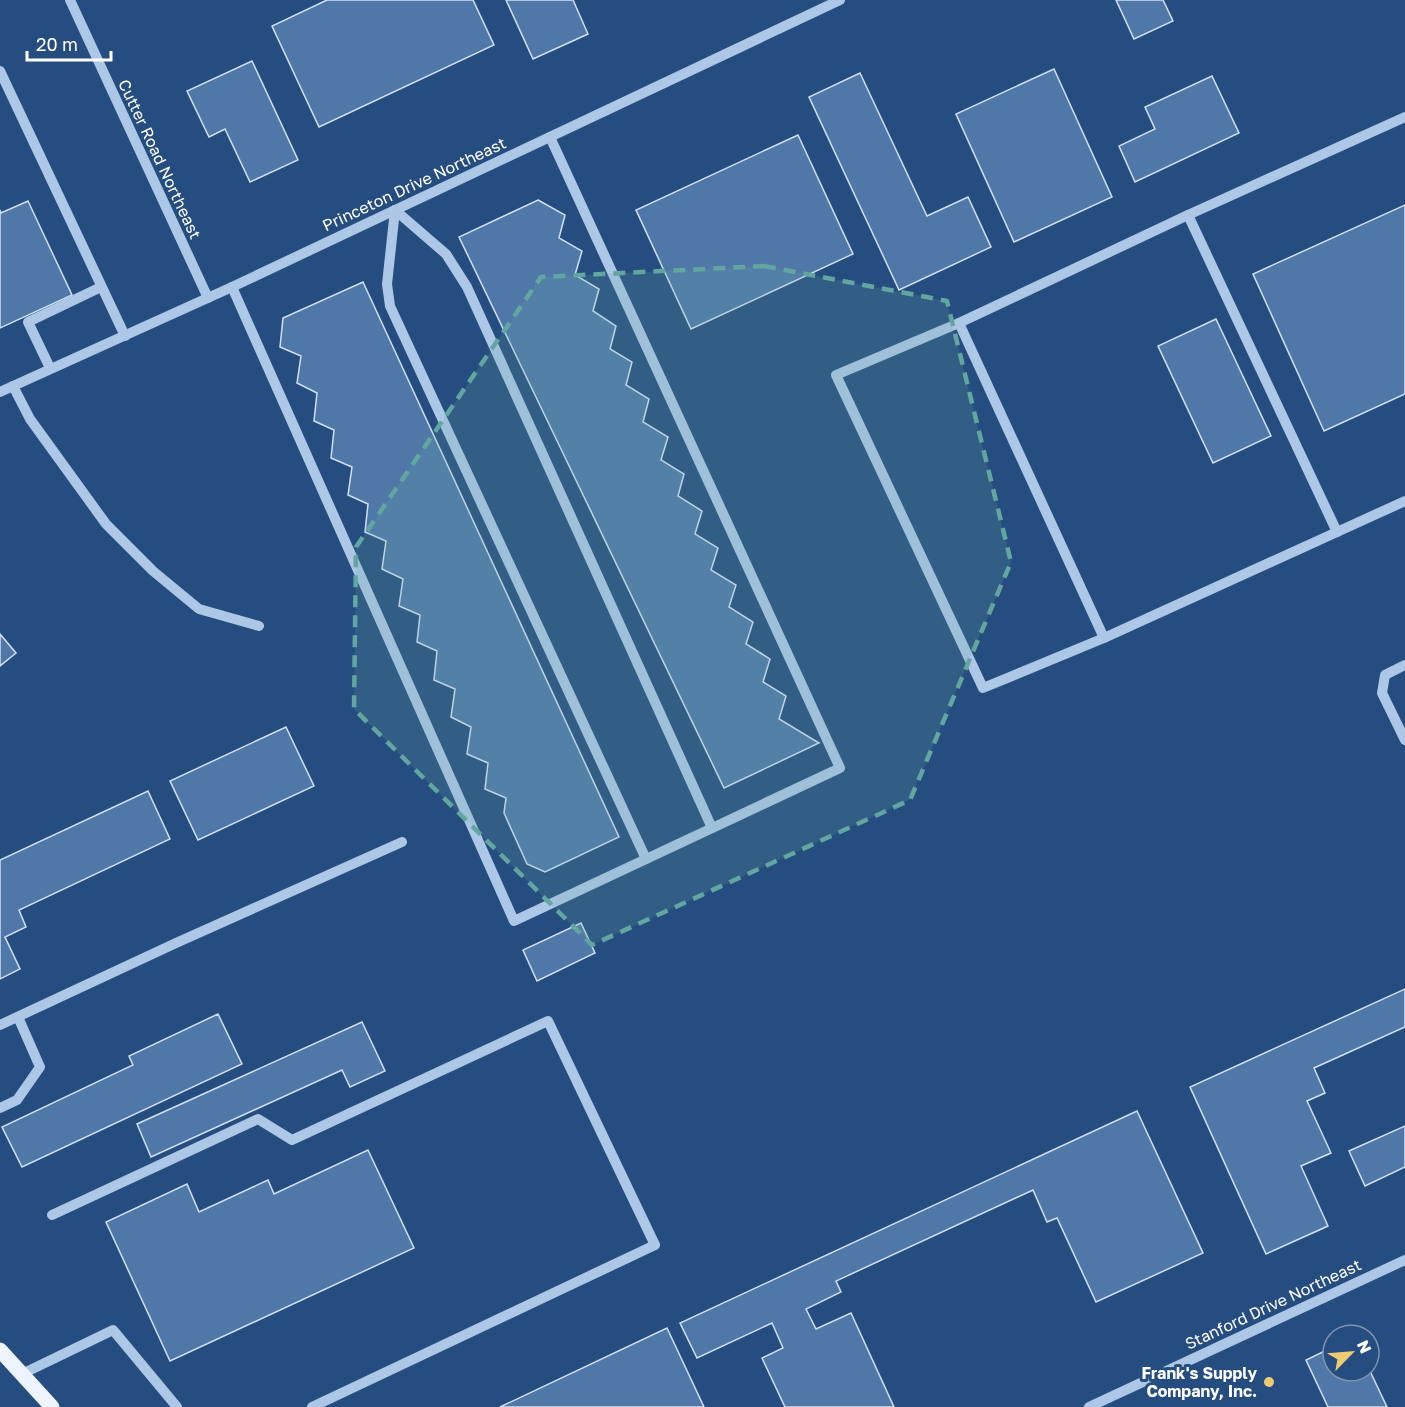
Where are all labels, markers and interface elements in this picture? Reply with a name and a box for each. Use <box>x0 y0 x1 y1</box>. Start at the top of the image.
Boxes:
scale bar <box>27 24 111 62</box>
text: 20 m <box>36 33 78 55</box>
street label: Cutter Road Northeast <box>114 76 206 242</box>
street label: Princeton Drive Northeast <box>319 133 509 235</box>
street label: Stanford Drive Northeast <box>1182 1255 1364 1353</box>
north arrow <box>1321 1323 1381 1383</box>
place label: Frank's Supply Company, Inc. <box>1142 1363 1257 1401</box>
marker: Frank's Supply Company, Inc. <box>1262 1375 1276 1389</box>

